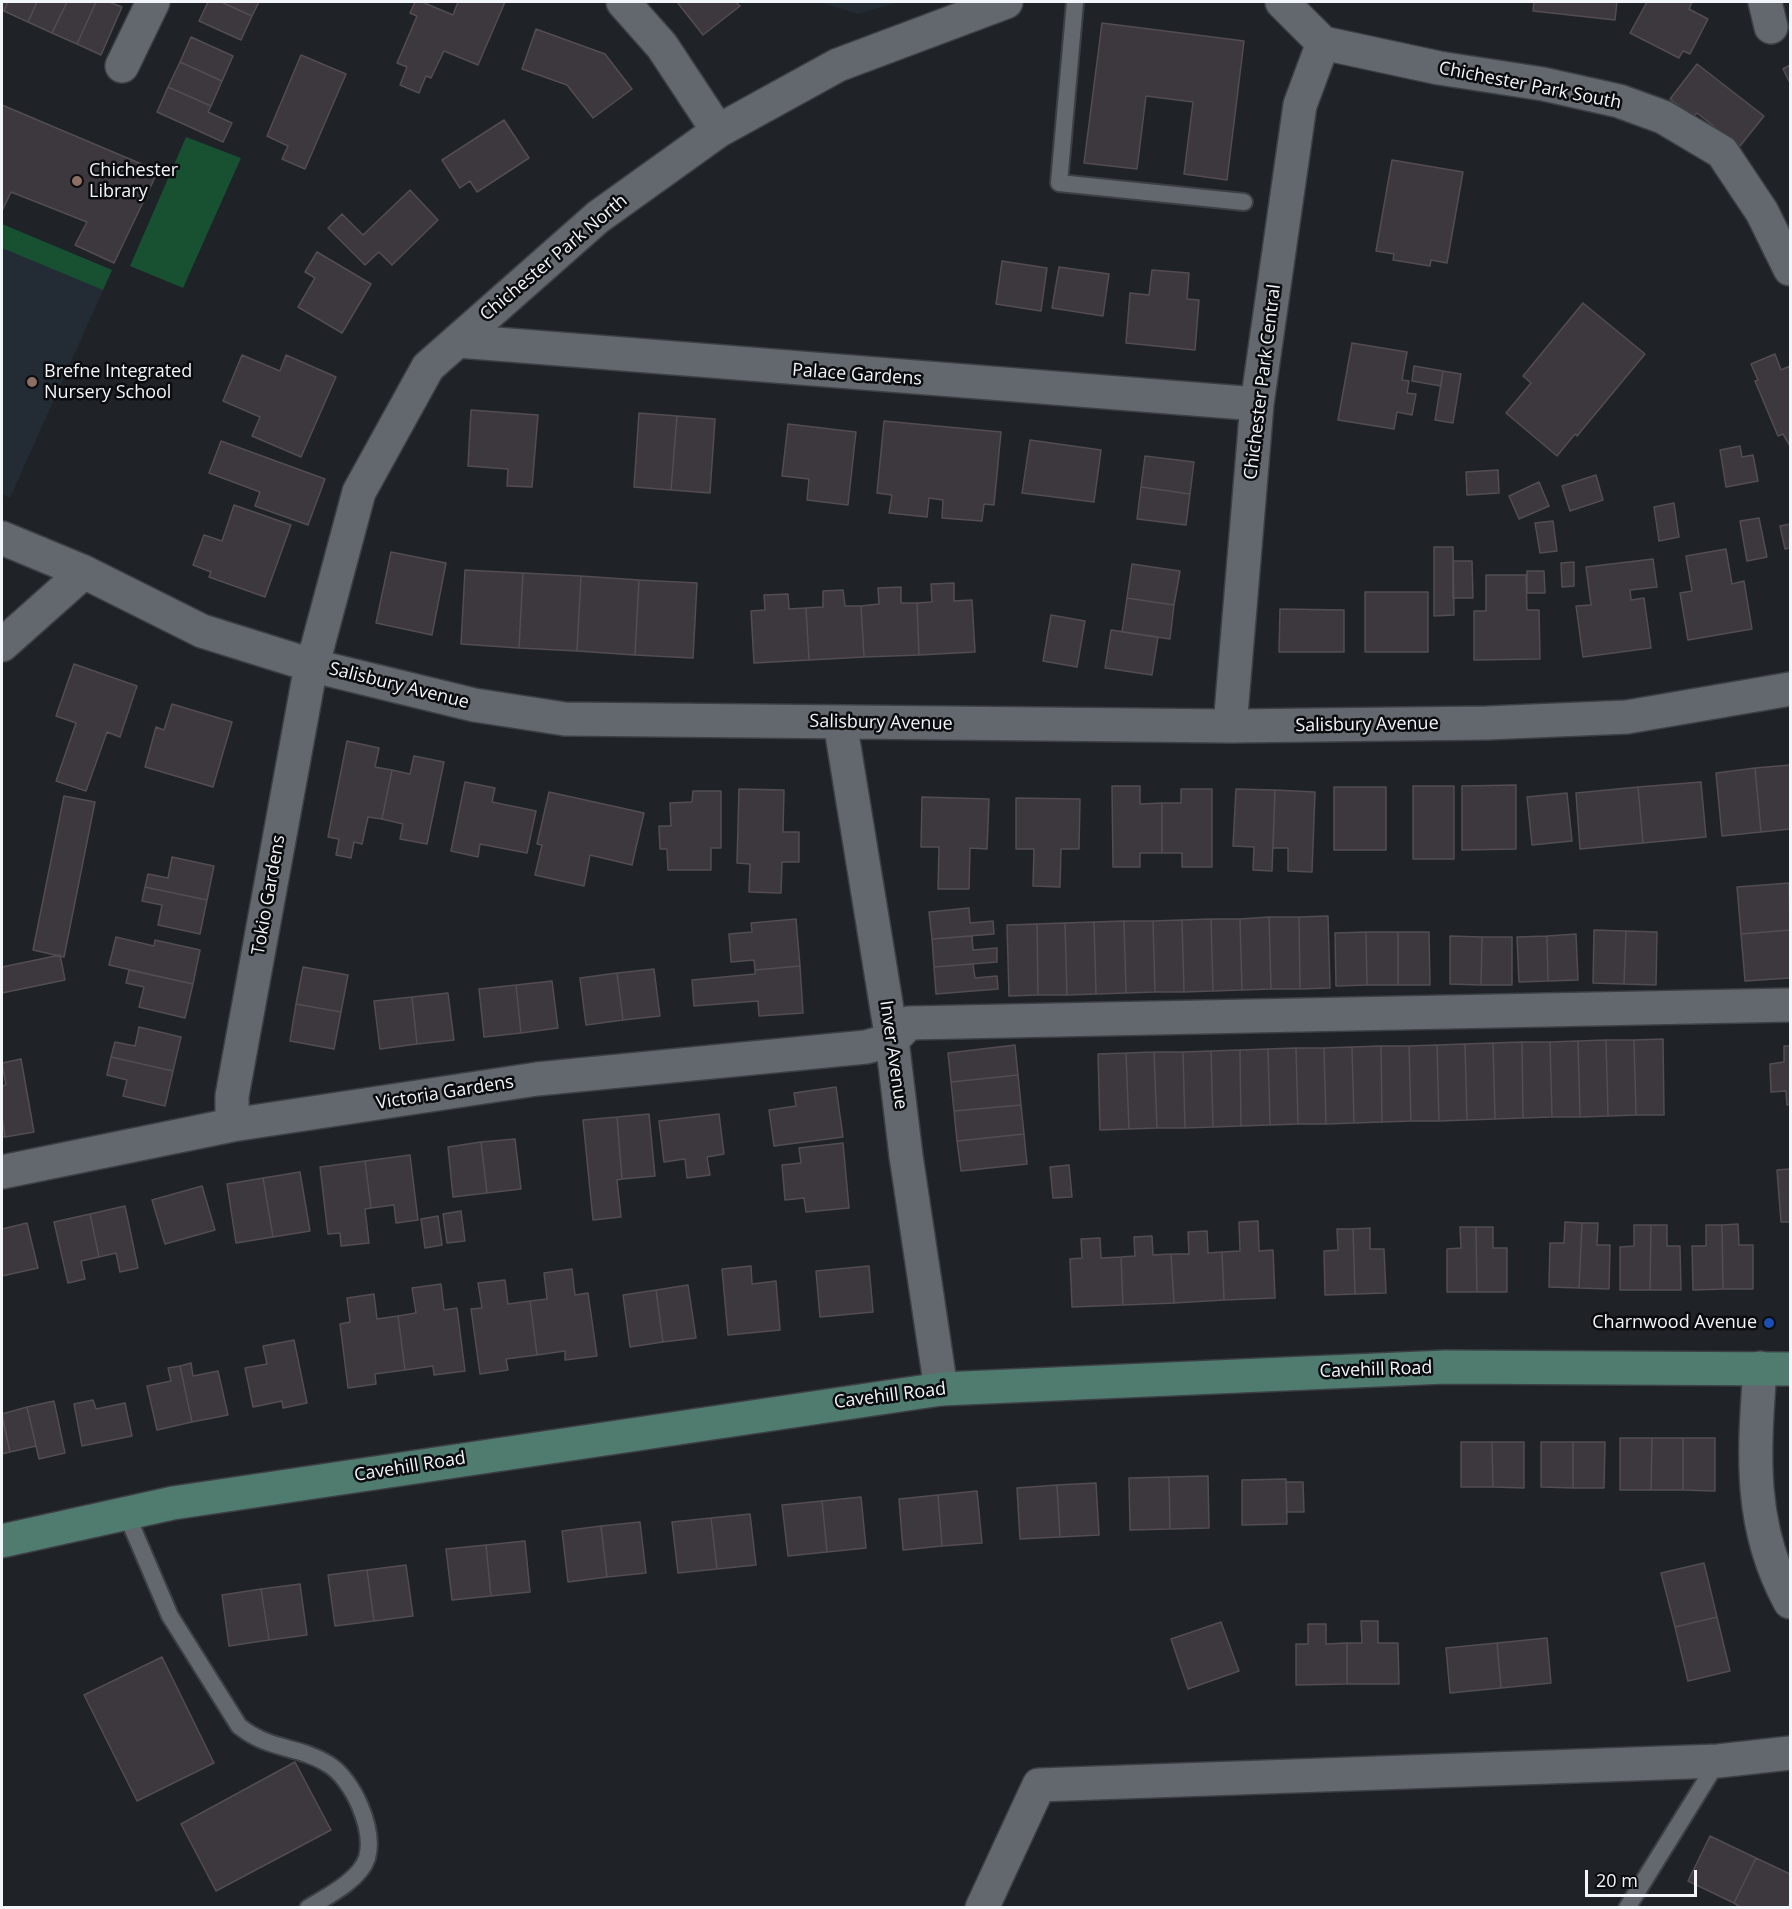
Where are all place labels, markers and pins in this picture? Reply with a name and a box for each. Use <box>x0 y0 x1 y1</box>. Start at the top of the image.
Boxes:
place label: Chichester Library <box>89 160 178 202</box>
marker: Chichester Library <box>70 174 84 188</box>
place label: Brefne Integrated Nursery School <box>44 361 192 404</box>
marker: Brefne Integrated Nursery School <box>25 375 39 389</box>
place label: Charnwood Avenue <box>1592 1312 1757 1334</box>
marker: Charnwood Avenue <box>1762 1316 1776 1330</box>

